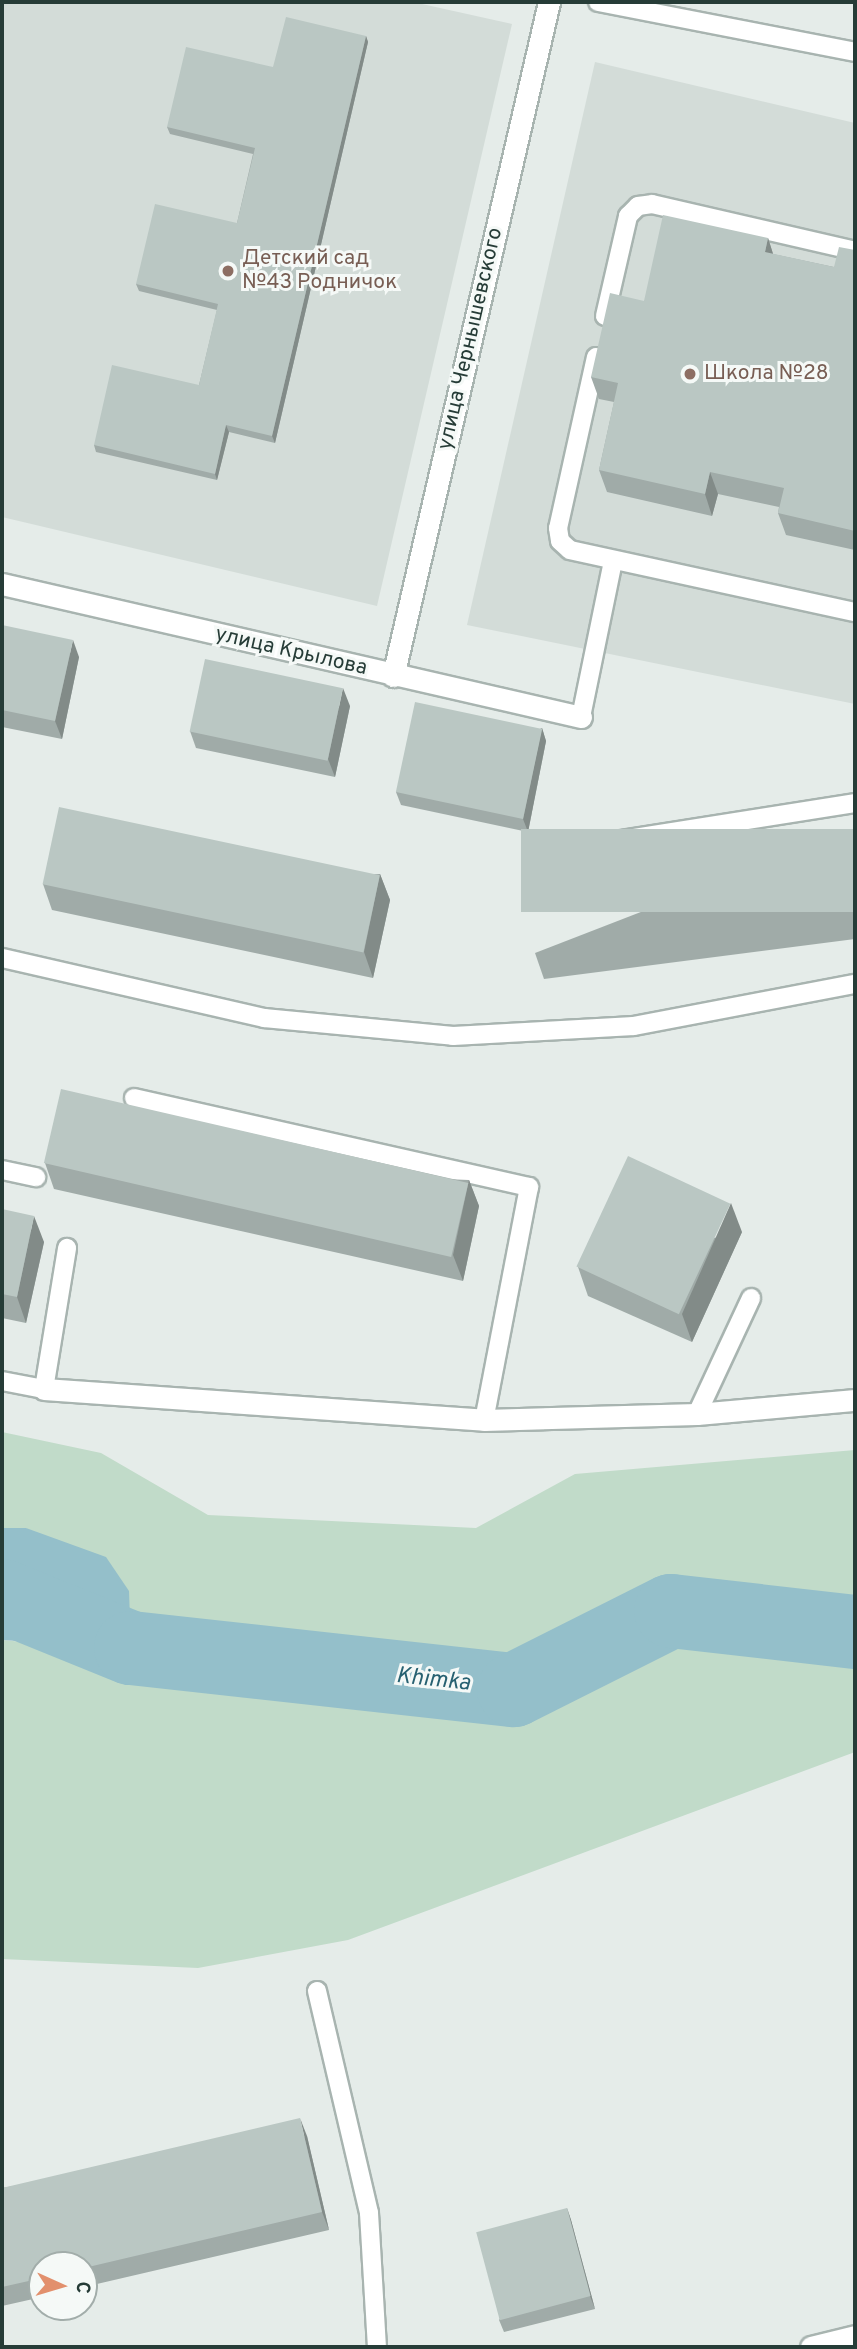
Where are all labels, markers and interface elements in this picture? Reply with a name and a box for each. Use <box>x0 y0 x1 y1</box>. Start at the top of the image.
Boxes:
street label: улица Чернышевского <box>433 225 509 453</box>
place label: Детский сад №43 Родничок <box>242 246 397 296</box>
marker: Детский сад №43 Родничок <box>220 263 236 279</box>
place label: Школа №28 <box>704 361 829 387</box>
marker: Школа №28 <box>682 366 698 382</box>
street label: улица Крылова <box>212 622 370 682</box>
water label: Khimka <box>395 1663 471 1699</box>
north arrow <box>28 2251 98 2321</box>
text: С <box>70 2280 94 2294</box>

